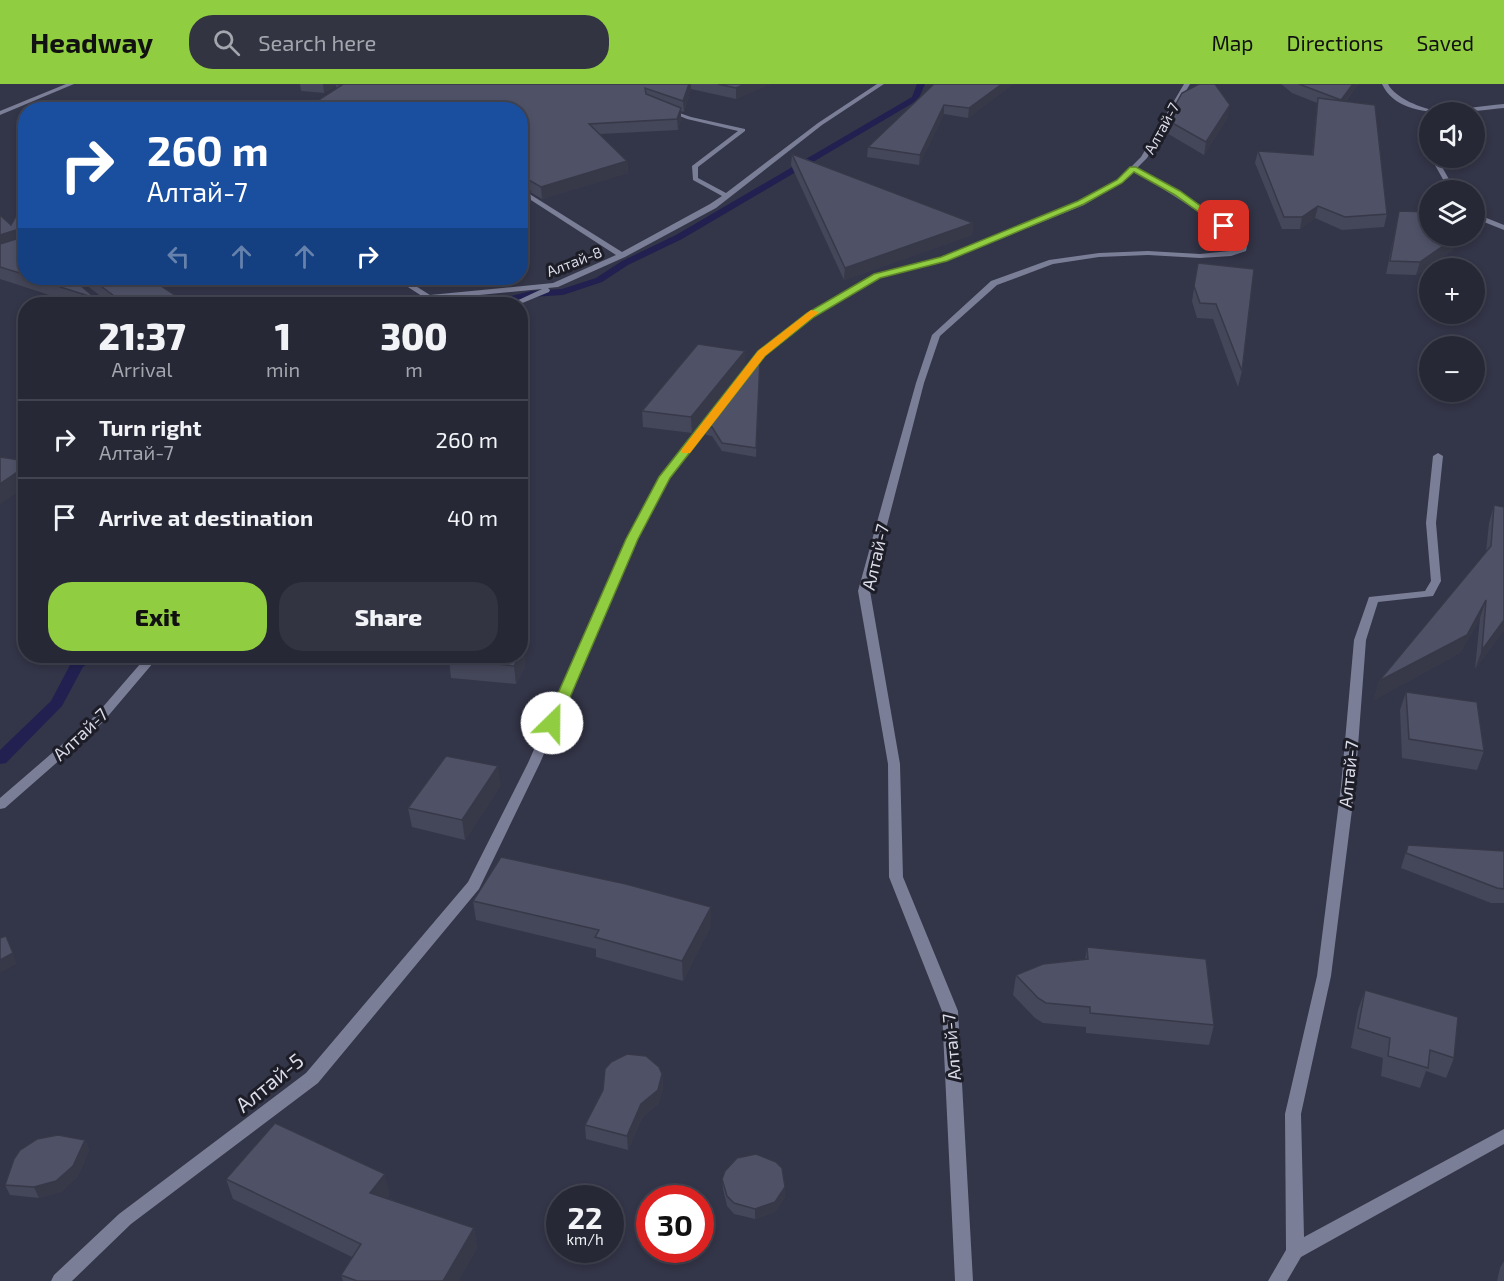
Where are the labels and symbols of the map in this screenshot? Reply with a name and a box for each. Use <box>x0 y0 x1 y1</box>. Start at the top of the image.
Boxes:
street label: Алтай-7 <box>1140 99 1183 157</box>
pin <box>1198 200 1249 251</box>
street label: Алтай-8 <box>544 242 604 280</box>
street label: Алтай-7 <box>857 522 893 592</box>
position arrow <box>520 691 584 755</box>
street label: Алтай-7 <box>48 703 112 765</box>
street label: Алтай-7 <box>1334 739 1362 809</box>
street label: Алтай-7 <box>937 1013 965 1081</box>
street label: Алтай-5 <box>230 1047 308 1117</box>
speed limit sign: 30 <box>636 1185 714 1263</box>

